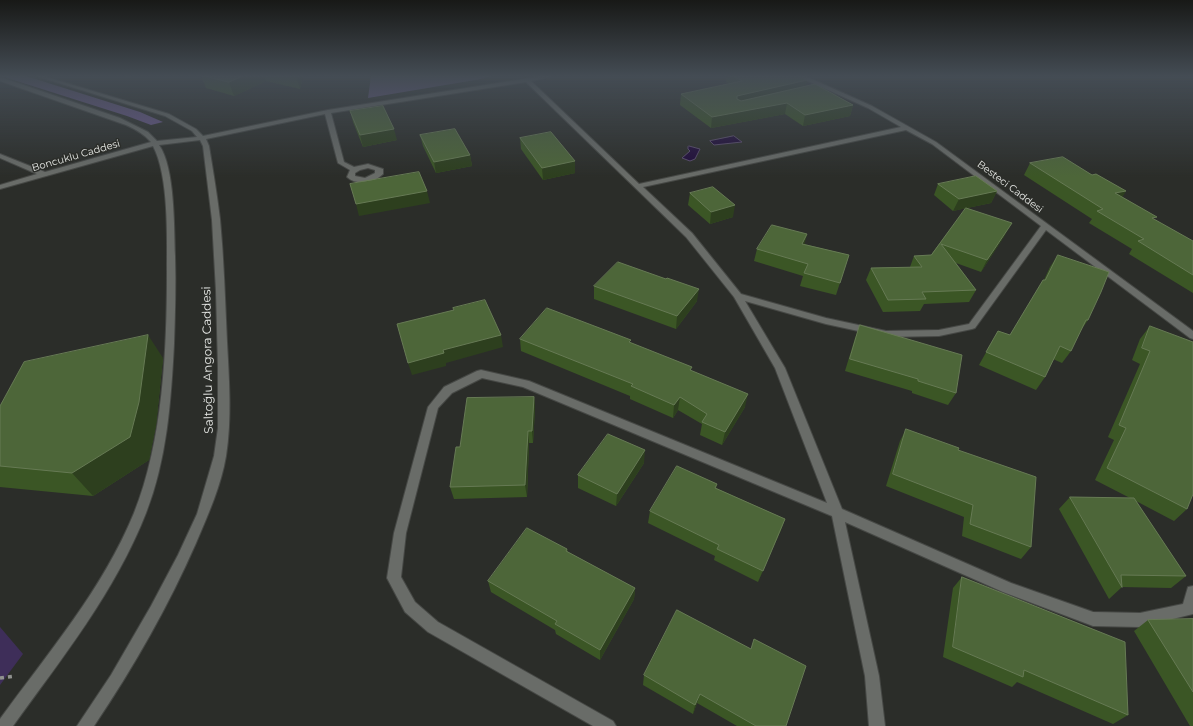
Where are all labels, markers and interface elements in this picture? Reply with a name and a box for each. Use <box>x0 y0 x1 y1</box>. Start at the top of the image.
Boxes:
street label: Boncuklu Caddesi <box>31 138 121 174</box>
street label: Besteci Caddesi <box>975 158 1045 216</box>
street label: Saltoğlu Angora Caddesi <box>200 286 216 434</box>

